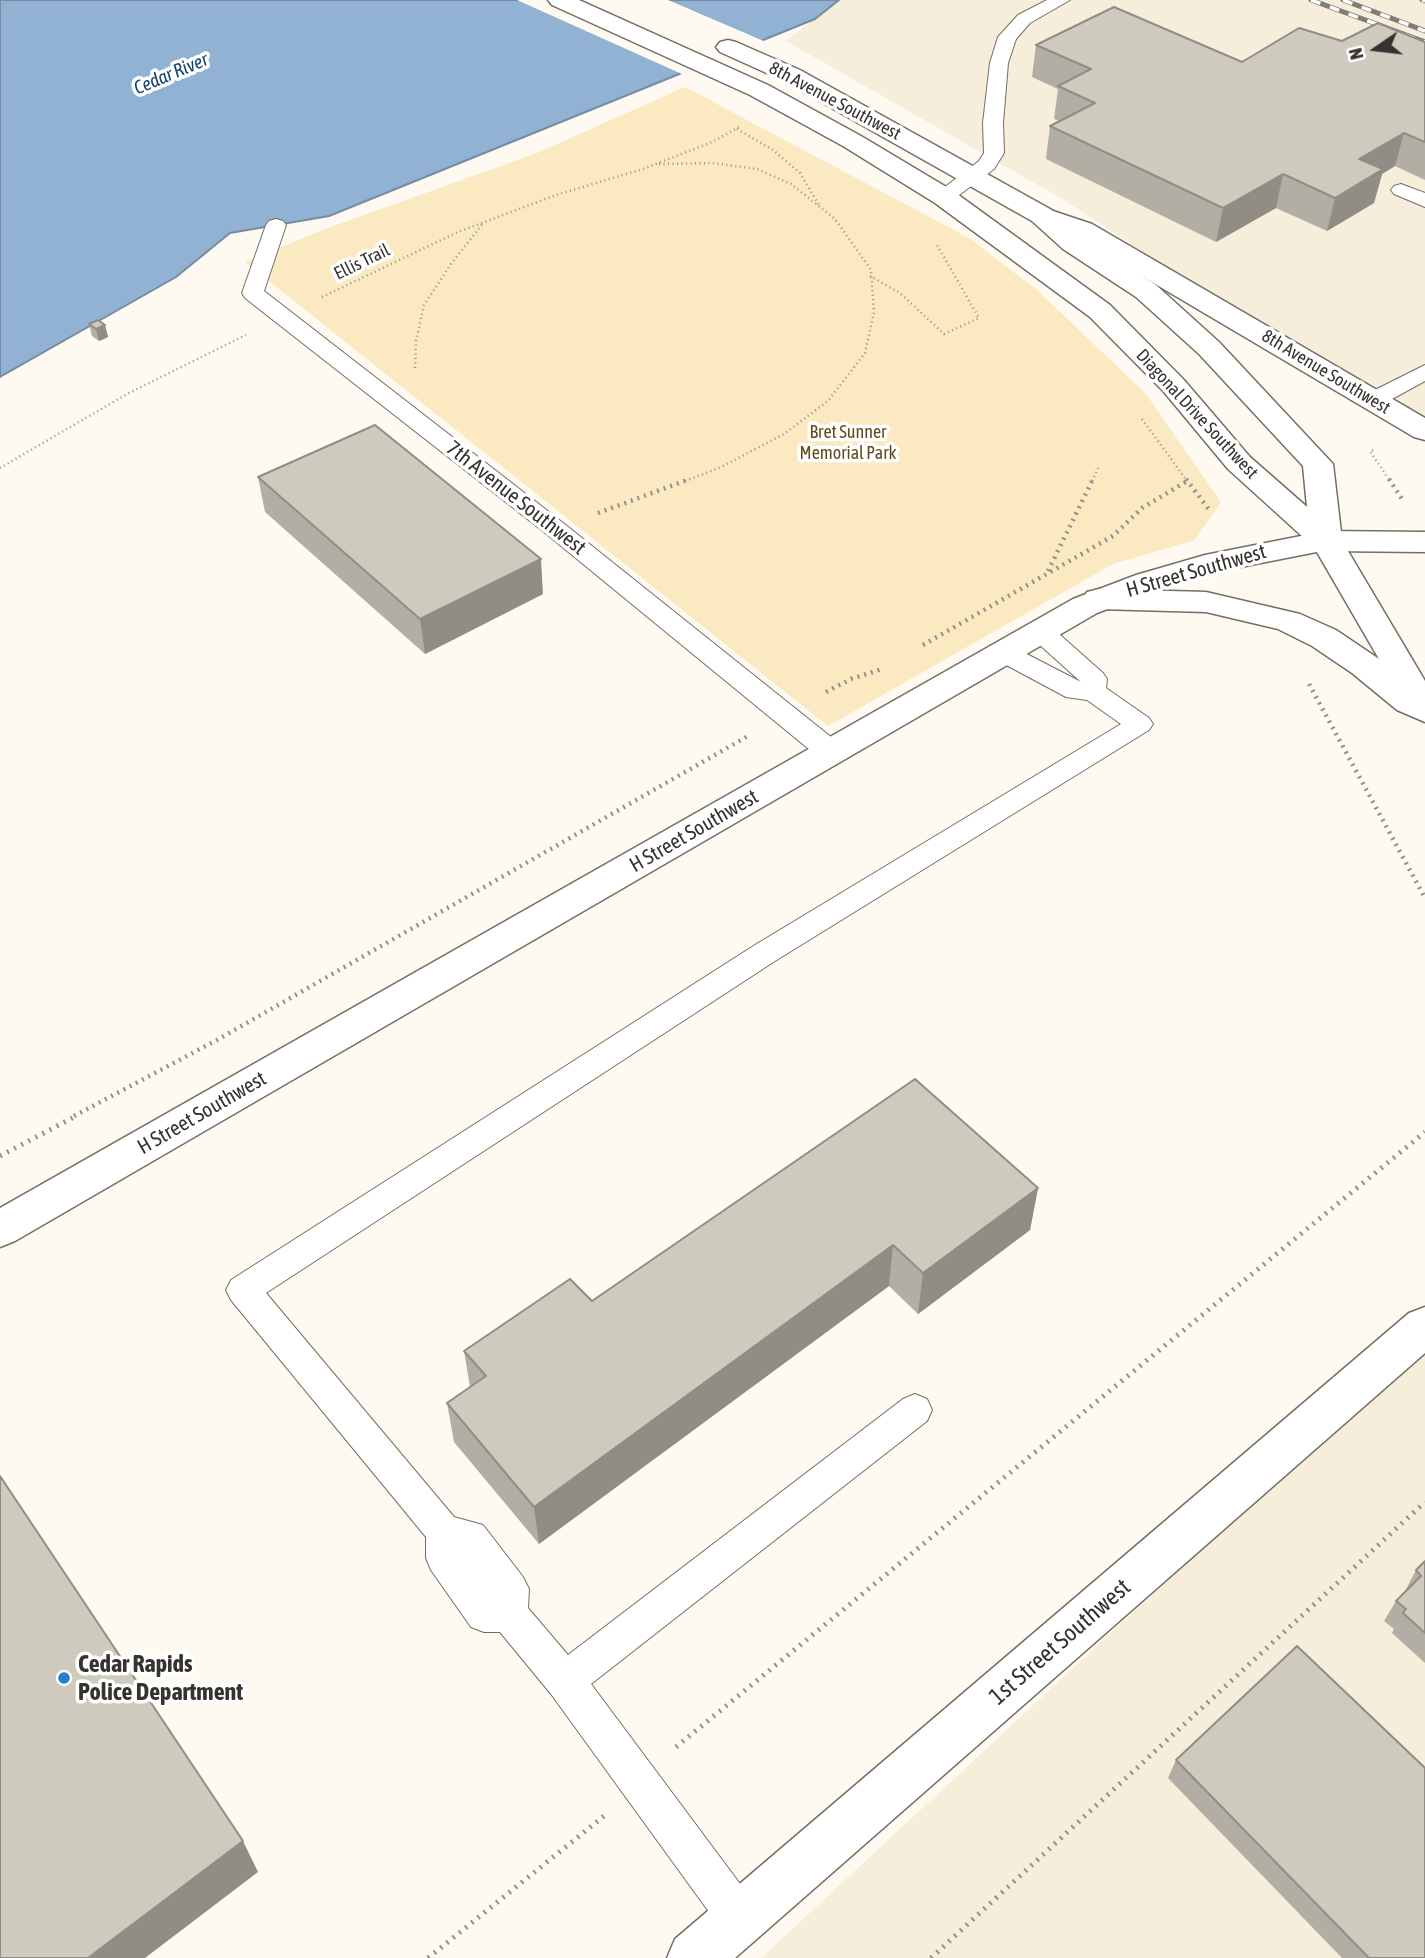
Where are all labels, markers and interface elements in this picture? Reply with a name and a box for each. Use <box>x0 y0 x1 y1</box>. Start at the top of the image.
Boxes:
north arrow <box>1341 14 1411 84</box>
text: N <box>1344 46 1368 62</box>
water label: Cedar River <box>130 48 212 100</box>
street label: 8th Avenue Southwest <box>765 57 905 145</box>
street label: Ellis Trail <box>331 239 393 285</box>
street label: 8th Avenue Southwest <box>1258 325 1394 419</box>
street label: Diagonal Drive Southwest <box>1131 345 1263 483</box>
park label: Bret Sunner Memorial Park <box>800 421 896 464</box>
street label: 7th Avenue Southwest <box>441 436 591 560</box>
street label: H Street Southwest <box>1123 539 1269 603</box>
street label: H Street Southwest <box>625 784 763 878</box>
street label: H Street Southwest <box>133 1066 271 1160</box>
street label: 1st Street Southwest <box>983 1573 1137 1711</box>
place label: Cedar Rapids Police Department <box>78 1650 243 1706</box>
marker: Cedar Rapids Police Department <box>56 1670 72 1686</box>

